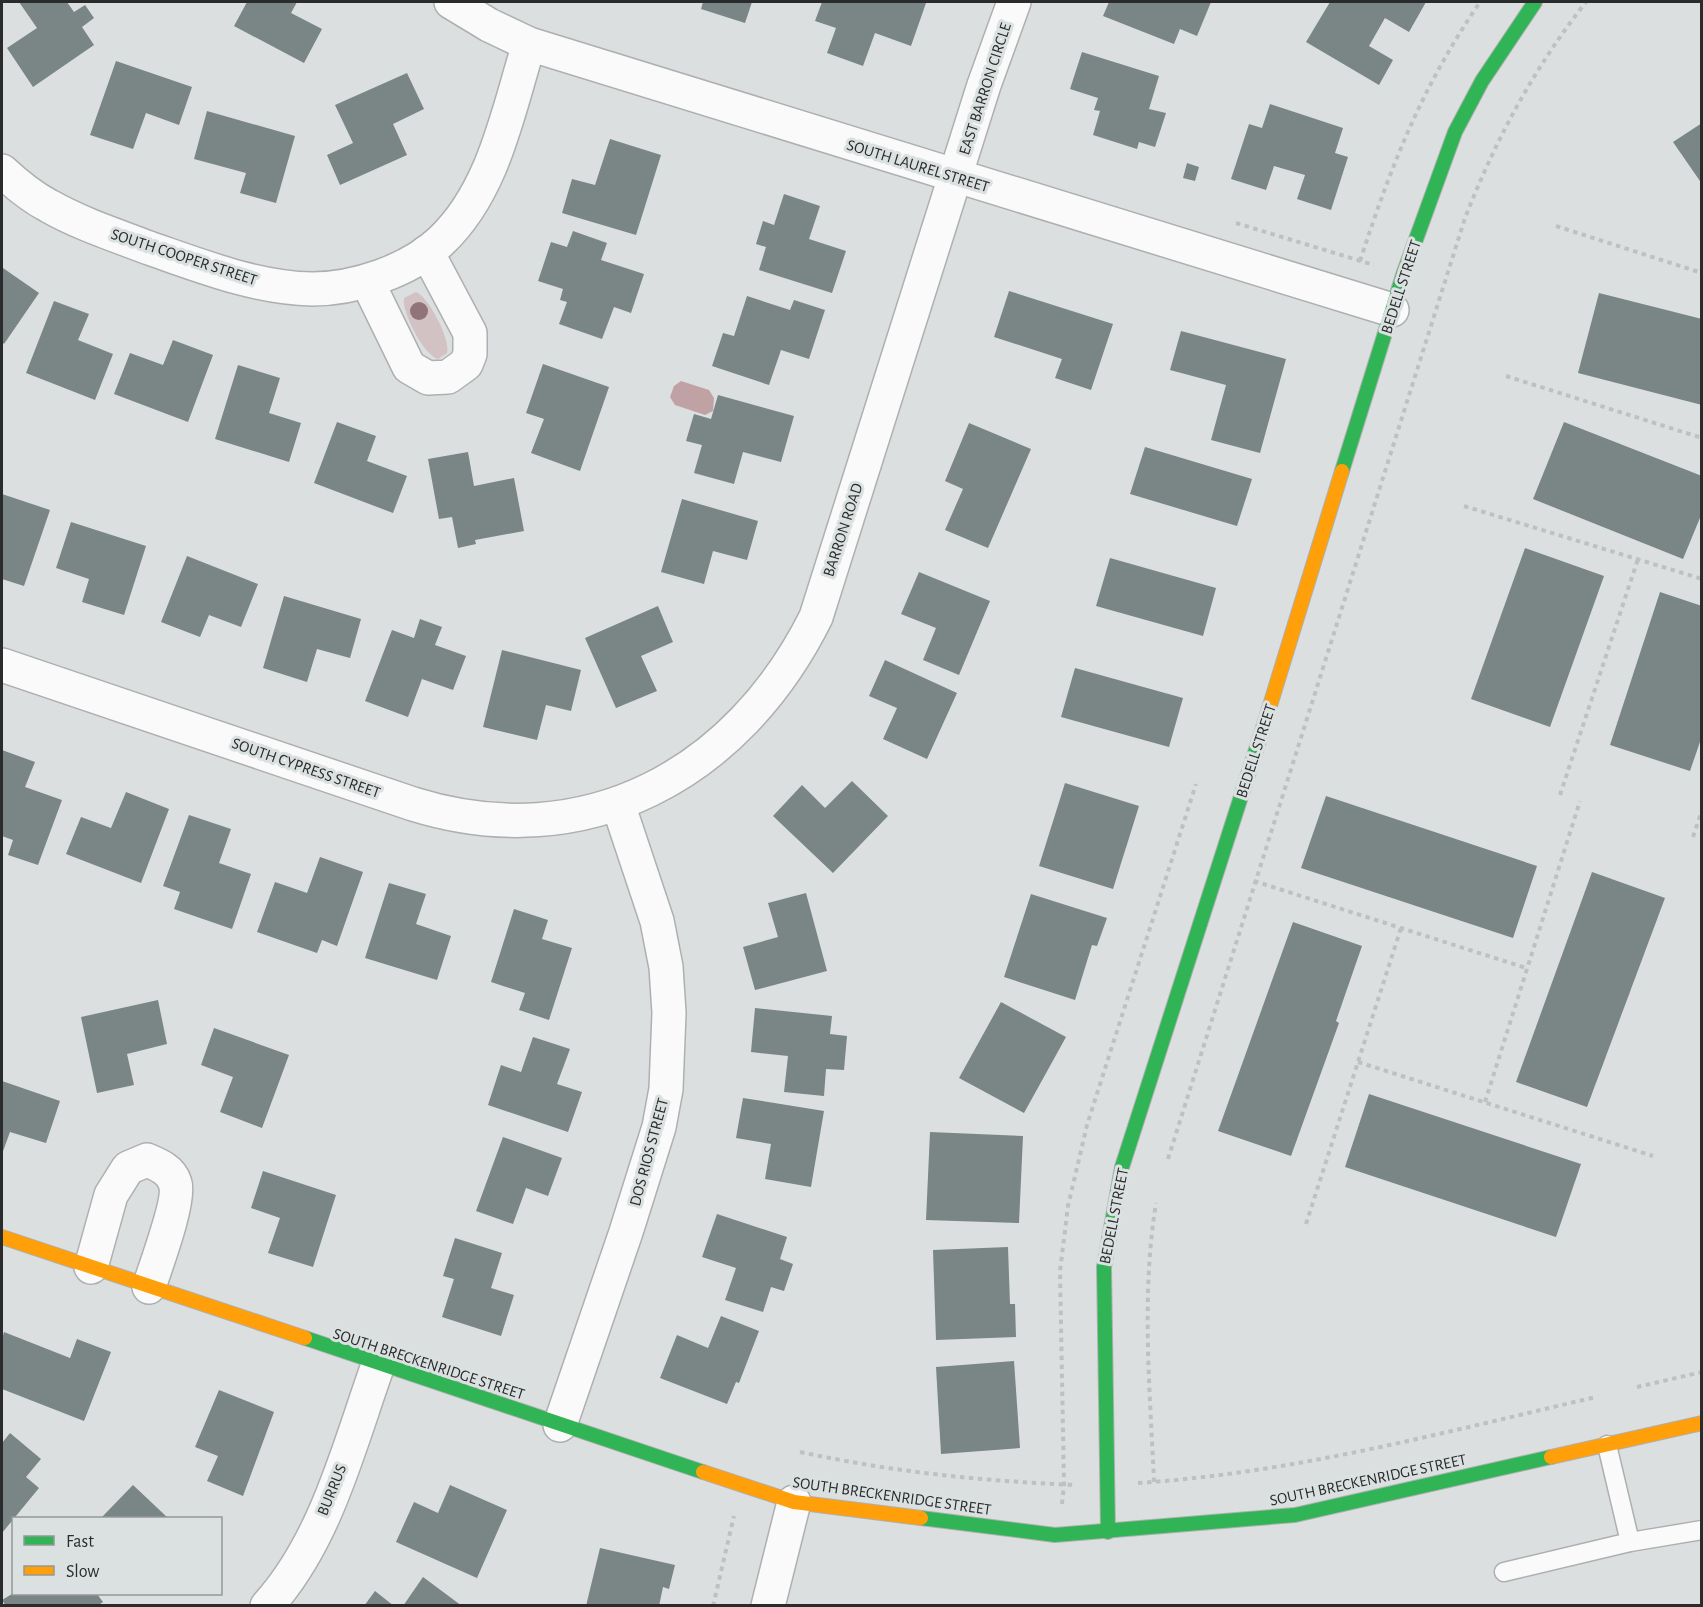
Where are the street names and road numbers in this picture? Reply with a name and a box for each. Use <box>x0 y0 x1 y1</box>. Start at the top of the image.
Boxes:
street label: EAST BARRON CIRCLE <box>956 21 1014 157</box>
street label: SOUTH LAUREL STREET <box>845 137 991 195</box>
street label: SOUTH COOPER STREET <box>109 226 259 288</box>
street label: BEDELL STREET <box>1378 238 1424 336</box>
street label: BARRON ROAD <box>820 481 866 579</box>
street label: BEDELL STREET <box>1233 702 1279 800</box>
street label: SOUTH CYPRESS STREET <box>230 735 382 801</box>
street label: DOS RIOS STREET <box>627 1096 671 1208</box>
street label: BEDELL STREET <box>1097 1166 1131 1265</box>
street label: SOUTH BRECKENRIDGE STREET <box>331 1325 527 1403</box>
street label: SOUTH BRECKENRIDGE STREET <box>1268 1451 1468 1509</box>
street label: BURRUS <box>315 1462 349 1518</box>
street label: SOUTH BRECKENRIDGE STREET <box>792 1474 993 1518</box>

